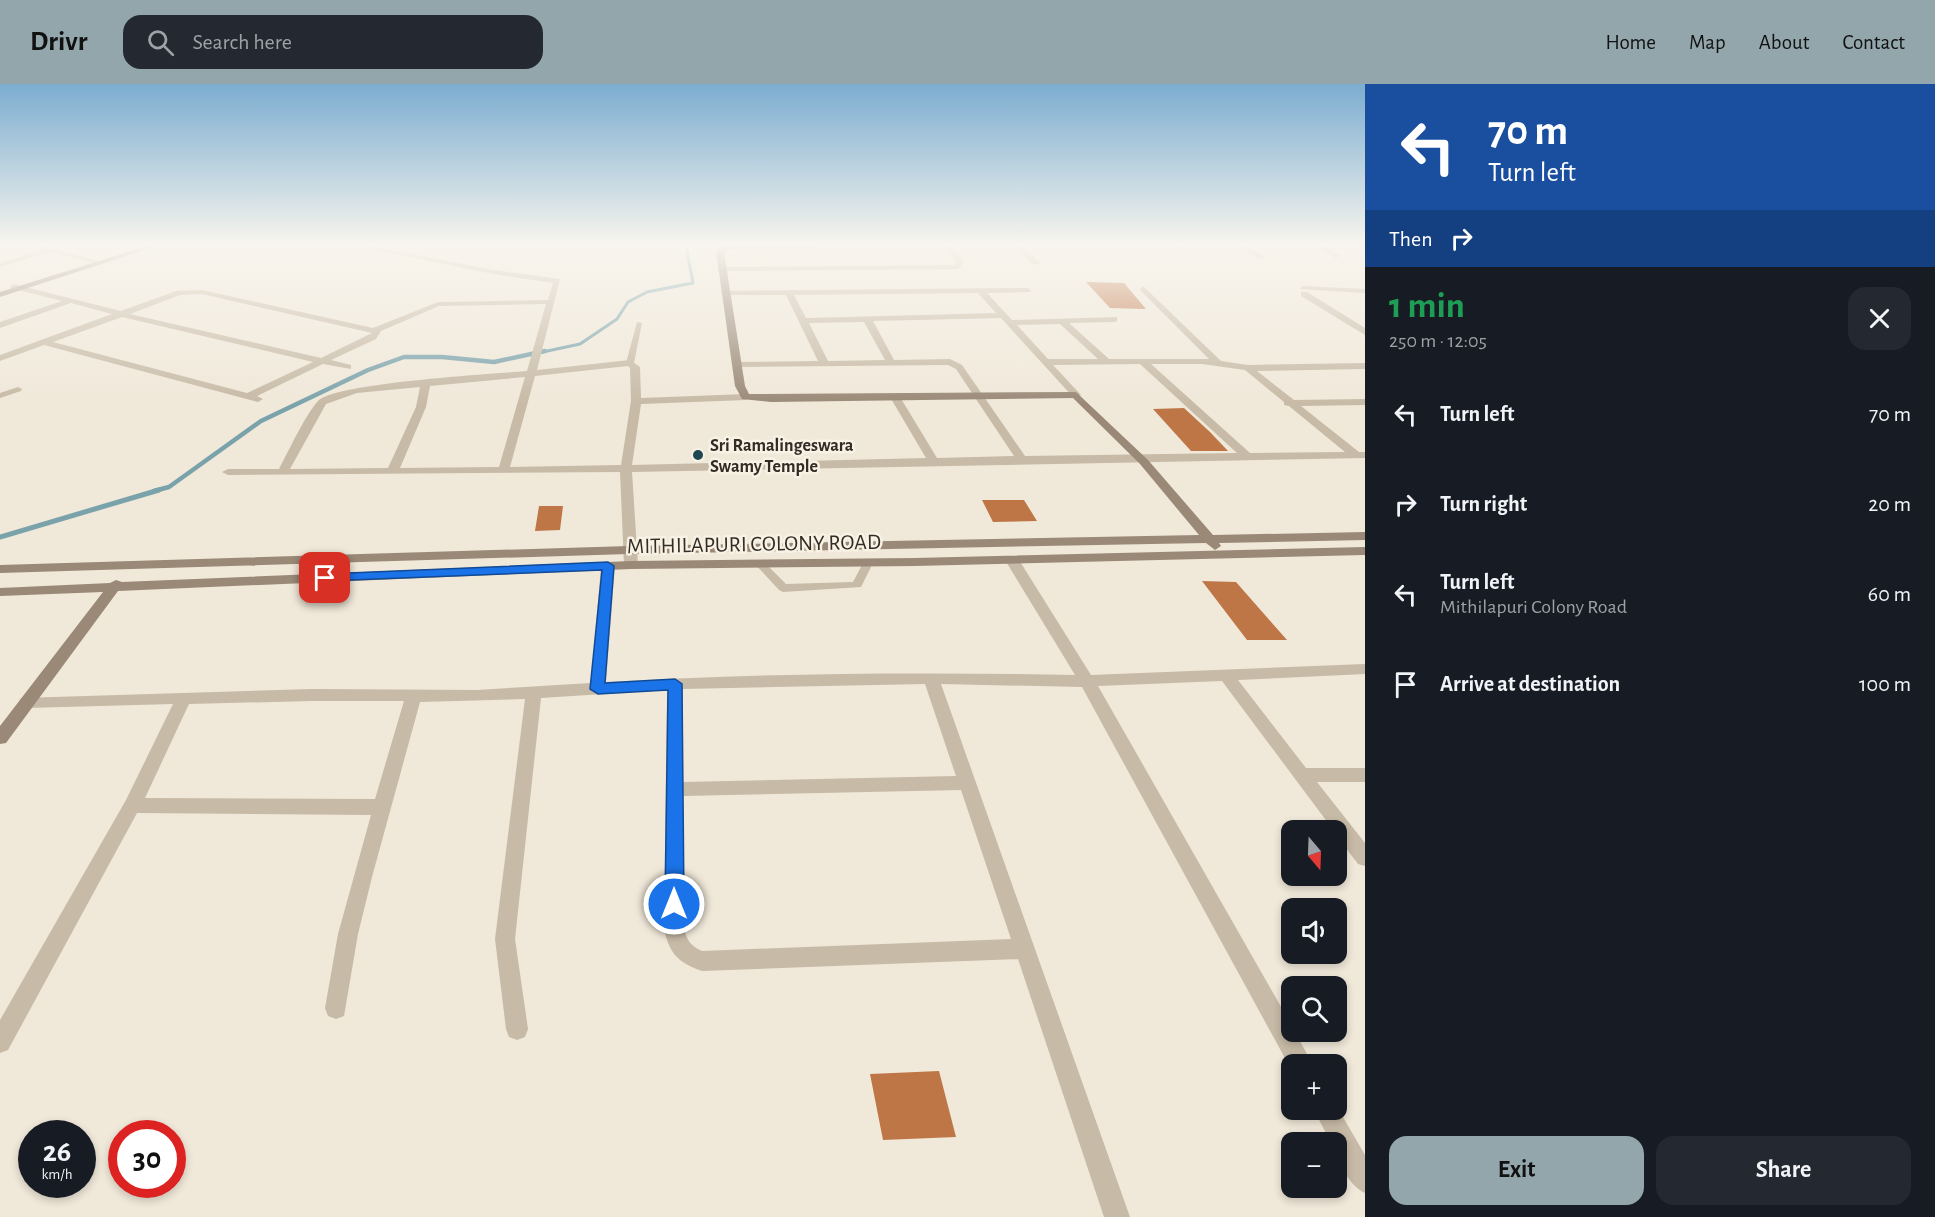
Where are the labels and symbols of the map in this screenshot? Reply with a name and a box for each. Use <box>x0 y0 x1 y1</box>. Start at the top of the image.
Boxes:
place label: Sri Ramalingeswara Swamy Temple <box>710 437 854 476</box>
marker: Sri Ramalingeswara Swamy Temple <box>691 448 705 462</box>
street label: MITHILAPURI COLONY ROAD <box>627 531 881 557</box>
pin <box>299 552 350 603</box>
north arrow <box>1281 820 1347 886</box>
position arrow <box>642 872 706 936</box>
speed limit sign: 30 <box>108 1120 186 1198</box>

